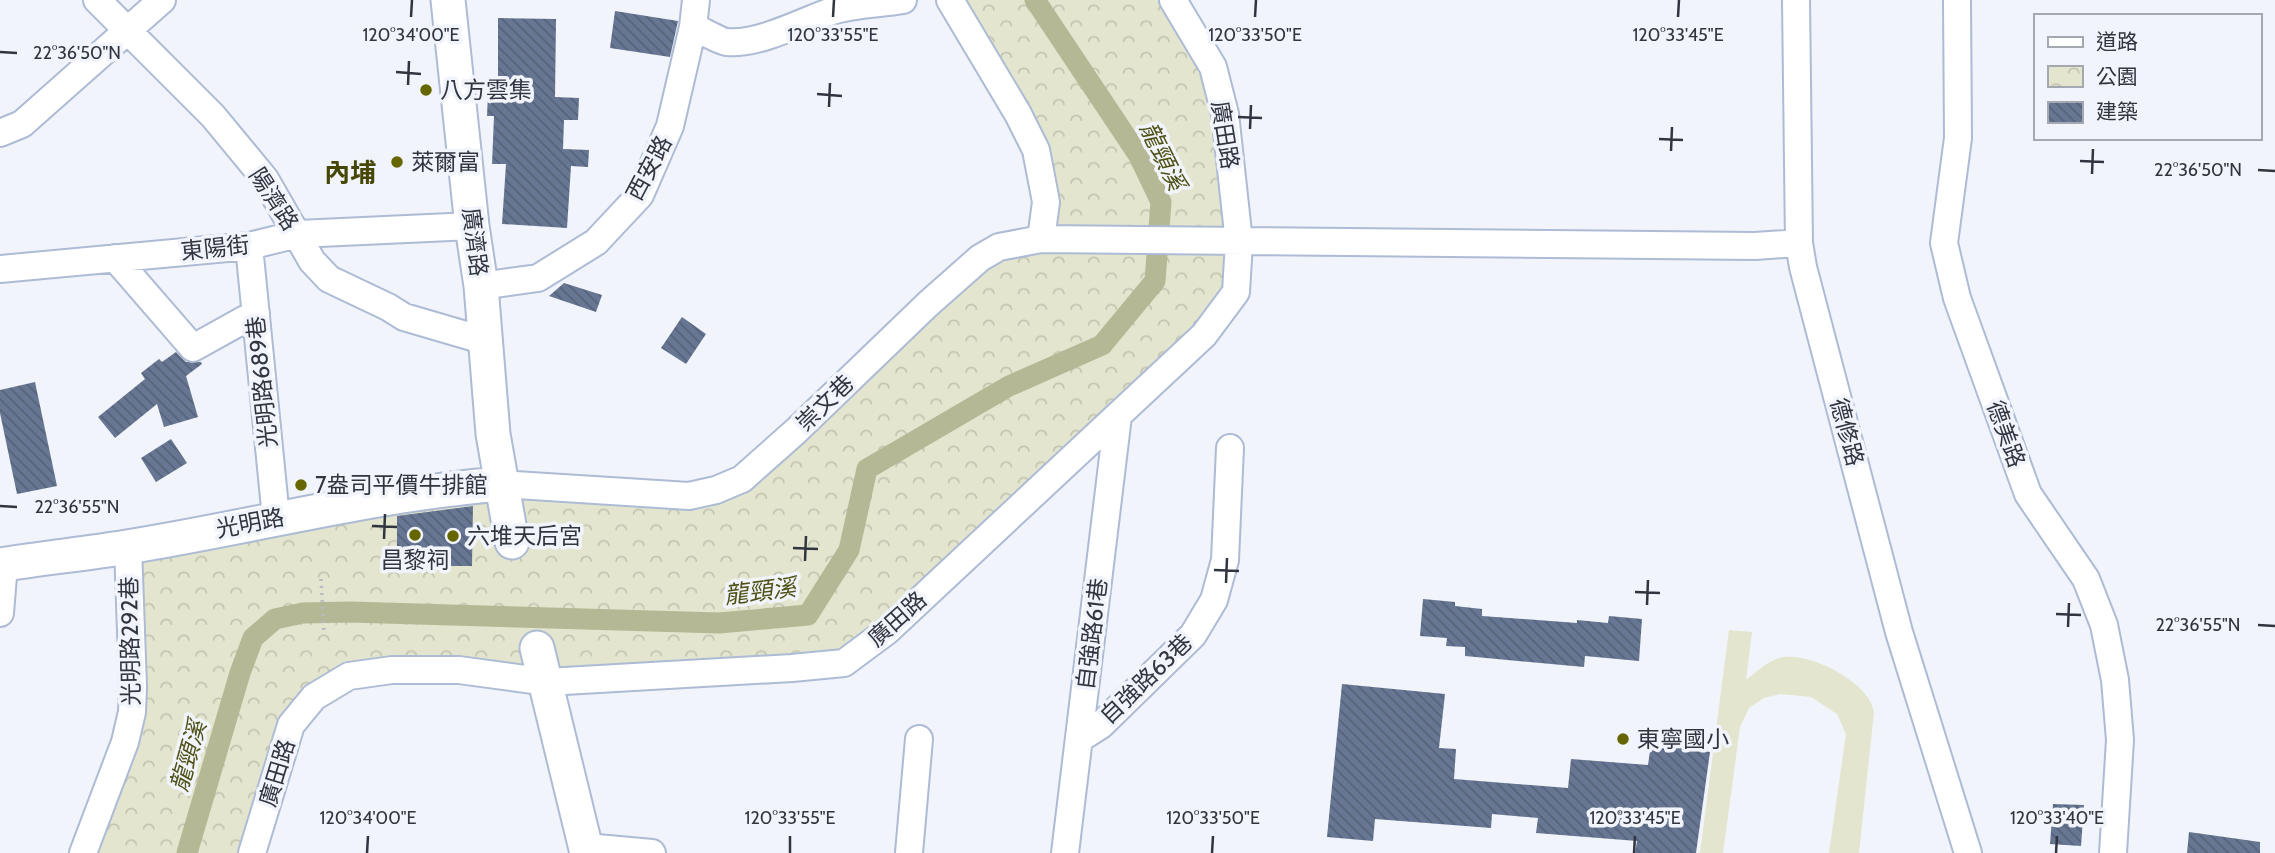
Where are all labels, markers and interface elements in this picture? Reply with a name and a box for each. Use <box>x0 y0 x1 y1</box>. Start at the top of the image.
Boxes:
legend <box>2034 14 2261 140</box>
text: 120°34'00"E <box>362 24 460 46</box>
text: 120°33'55"E <box>788 24 878 46</box>
text: 120°33'50"E <box>1208 24 1302 46</box>
text: 120°33'45"E <box>1632 24 1724 46</box>
text: 道路 <box>2096 29 2138 54</box>
text: 22°36'50"N <box>33 42 121 64</box>
text: 公園 <box>2096 64 2138 89</box>
place label: 八方雲集 <box>440 76 532 104</box>
marker: 八方雲集 <box>418 82 434 98</box>
street label: 廣田路 <box>1206 99 1244 171</box>
text: 建築 <box>2096 99 2138 124</box>
water label: 龍頸溪 <box>1134 117 1193 197</box>
street label: 西安路 <box>620 131 678 205</box>
place label: 萊爾富 <box>411 148 480 176</box>
marker: 萊爾富 <box>389 154 405 170</box>
district label: 內埔 <box>324 157 376 189</box>
text: 22°36'50"N <box>2154 159 2242 181</box>
street label: 陽濟路 <box>243 162 305 236</box>
street label: 廣濟路 <box>457 206 493 278</box>
street label: 東陽街 <box>179 230 251 266</box>
street label: 光明路689巷 <box>241 315 283 449</box>
street label: 崇文巷 <box>790 369 860 437</box>
street label: 德修路 <box>1825 395 1869 469</box>
street label: 德美路 <box>1981 397 2031 471</box>
place label: 7盎司平價牛排館 <box>315 471 488 499</box>
marker: 7盎司平價牛排館 <box>293 477 309 493</box>
text: 22°36'55"N <box>34 496 120 518</box>
street label: 光明路 <box>213 503 287 543</box>
place label: 六堆天后宮 <box>467 522 582 550</box>
marker: 昌黎祠 <box>407 527 423 543</box>
marker: 六堆天后宮 <box>445 528 461 544</box>
place label: 昌黎祠 <box>381 546 450 574</box>
water label: 龍頸溪 <box>723 572 800 610</box>
street label: 光明路292巷 <box>115 576 145 706</box>
street label: 自強路61巷 <box>1071 577 1113 691</box>
street label: 廣田路 <box>862 586 932 652</box>
text: 22°36'55"N <box>2155 614 2241 636</box>
street label: 自強路63巷 <box>1094 628 1198 730</box>
water label: 龍頸溪 <box>164 715 213 795</box>
place label: 東寧國小 <box>1637 725 1729 753</box>
marker: 東寧國小 <box>1615 731 1631 747</box>
street label: 廣田路 <box>254 736 300 810</box>
text: 120°34'00"E <box>319 807 417 829</box>
text: 120°33'55"E <box>745 807 835 829</box>
text: 120°33'50"E <box>1166 807 1260 829</box>
text: 120°33'45"E <box>1589 807 1681 829</box>
text: 120°33'40"E <box>2010 807 2104 829</box>

